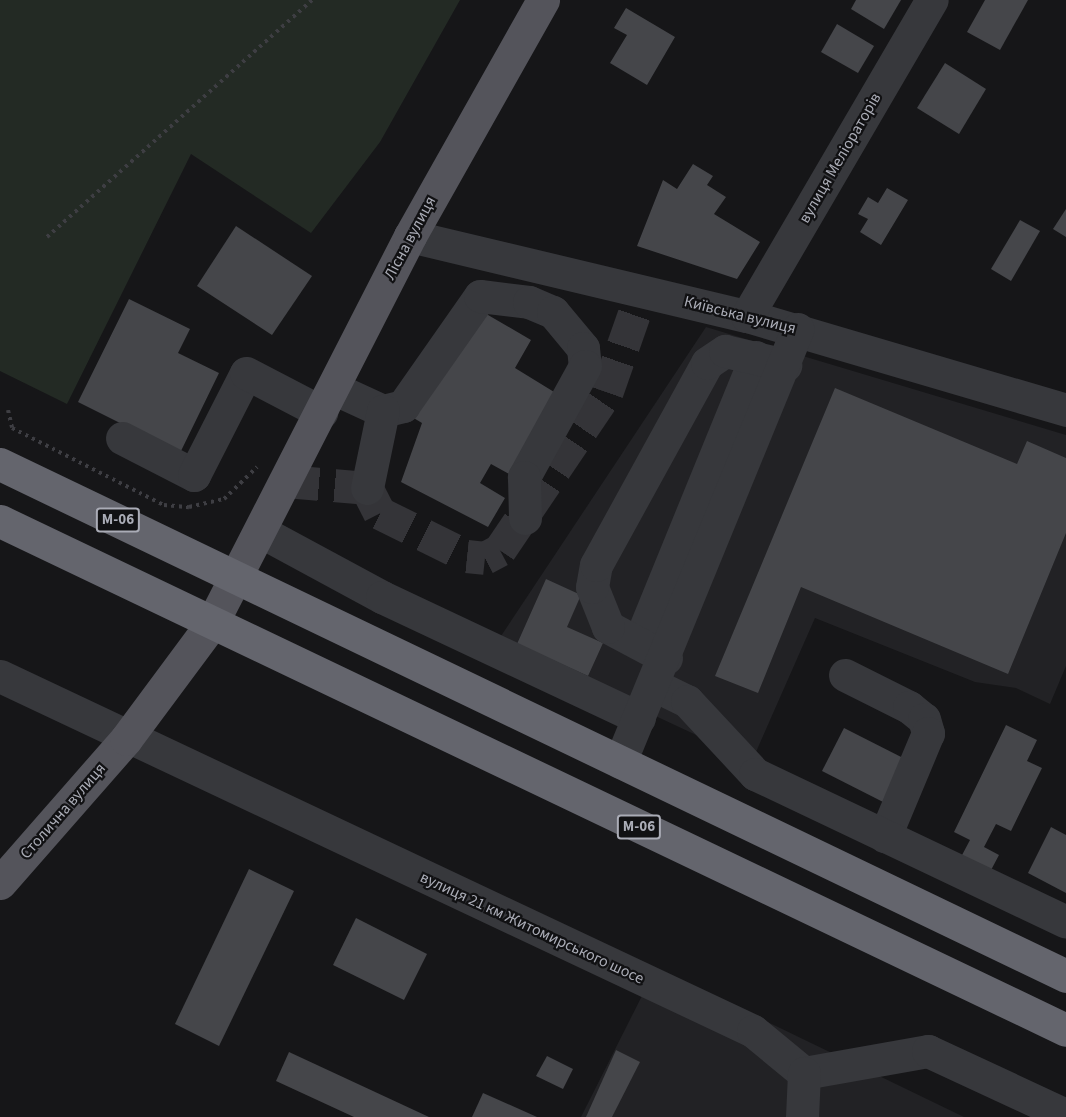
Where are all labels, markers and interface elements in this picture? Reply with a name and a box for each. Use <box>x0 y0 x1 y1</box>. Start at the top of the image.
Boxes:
street label: вулиця Меліораторів <box>795 89 885 227</box>
street label: Лісна вулиця <box>380 193 440 283</box>
street label: Київська вулиця <box>682 292 798 338</box>
road number: М-06 <box>96 508 140 532</box>
street label: Столична вулиця <box>16 759 110 863</box>
road number: М-06 <box>616 815 662 839</box>
street label: вулиця 21 км Житомирського шосе <box>417 868 647 988</box>

